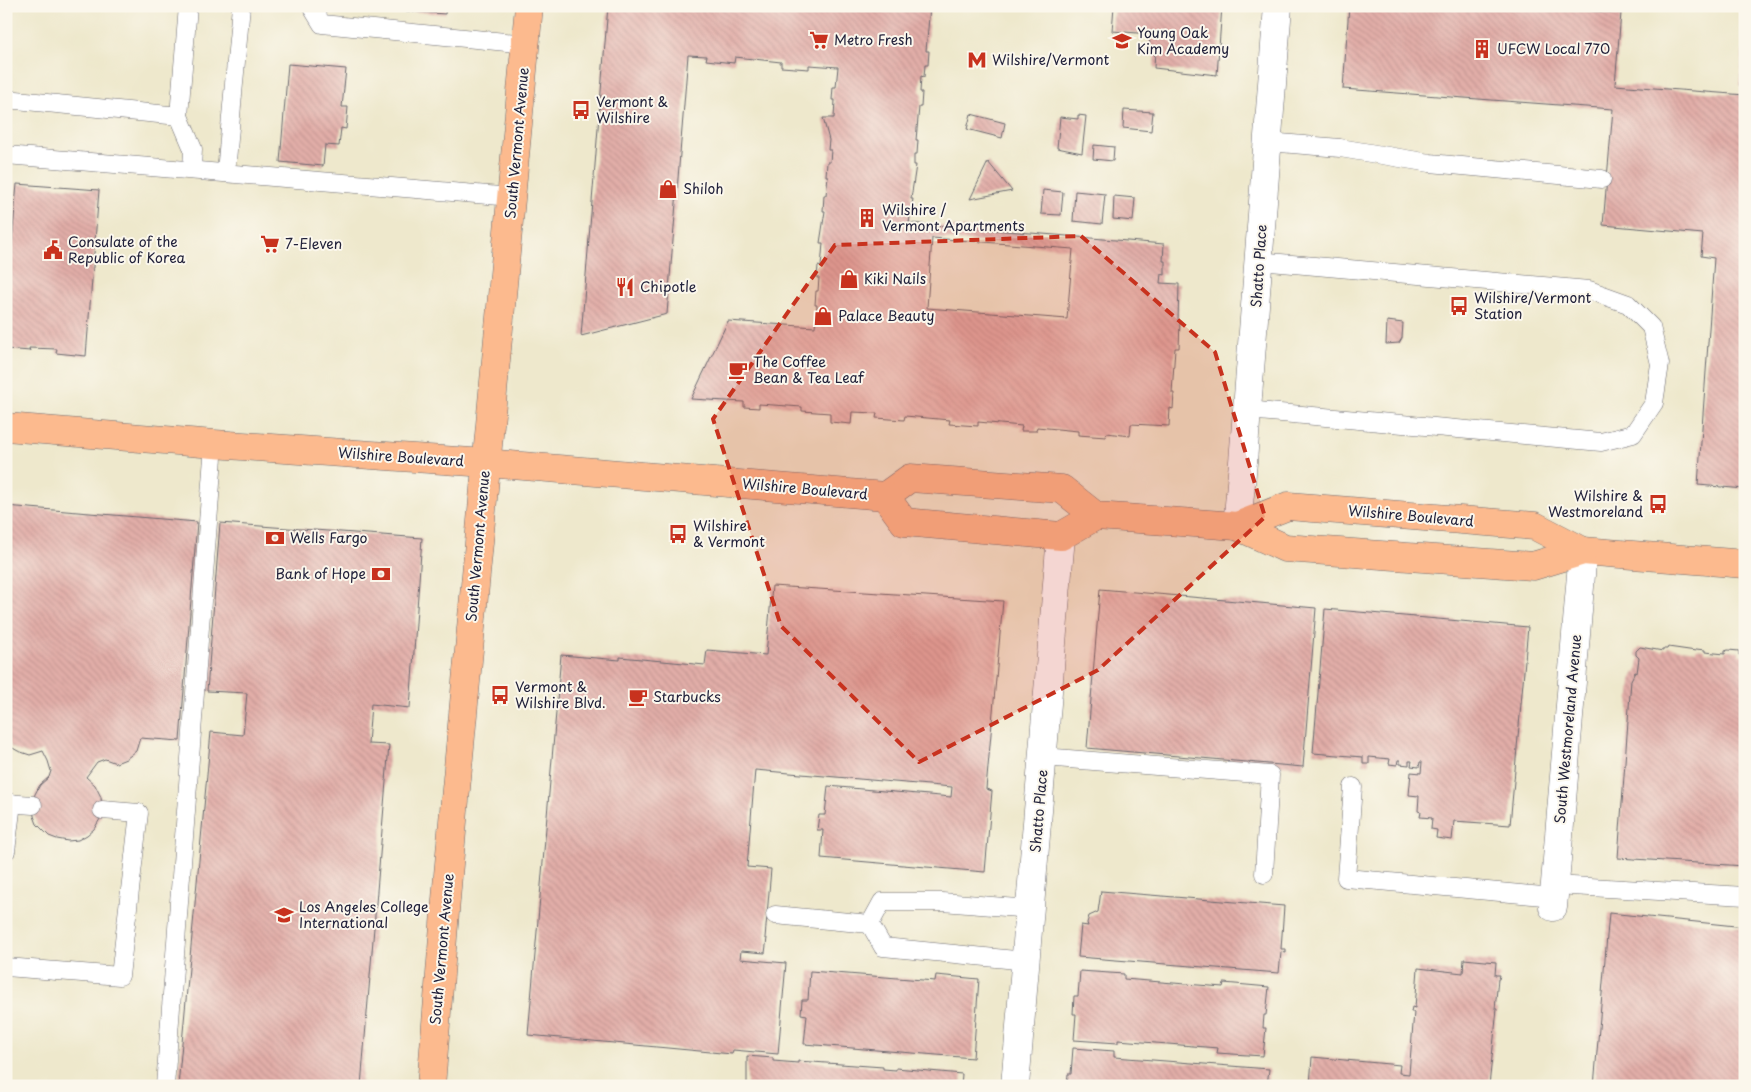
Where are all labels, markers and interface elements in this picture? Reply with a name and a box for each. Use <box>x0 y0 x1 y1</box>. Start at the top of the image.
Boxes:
place label: Young Oak Kim Academy <box>1137 22 1229 59</box>
supermarket icon: Metro Fresh <box>808 29 830 51</box>
place label: Metro Fresh <box>834 29 913 50</box>
school or university icon: Young Oak Kim Academy <box>1111 30 1133 52</box>
building icon: UFCW Local 770 <box>1471 38 1493 60</box>
place label: UFCW Local 770 <box>1497 38 1610 59</box>
metro station icon: Wilshire/Vermont <box>966 49 988 71</box>
place label: Wilshire/Vermont <box>992 49 1110 70</box>
street label: South Vermont Avenue <box>499 66 534 219</box>
place label: Vermont & Wilshire <box>596 91 668 128</box>
bus stop icon: Vermont & Wilshire <box>570 99 592 121</box>
shop icon: Shiloh <box>657 178 679 200</box>
place label: Shiloh <box>683 178 724 199</box>
place label: Wilshire / Vermont Apartments <box>882 199 1025 236</box>
building icon: Wilshire / Vermont Apartments <box>856 207 878 229</box>
street label: Shatto Place <box>1245 224 1272 308</box>
place label: Consulate of the Republic of Korea <box>68 231 186 268</box>
supermarket icon: 7-Eleven <box>259 233 281 255</box>
place label: 7-Eleven <box>285 233 342 254</box>
public building icon: Consulate of the Republic of Korea <box>42 239 64 261</box>
shop icon: Kiki Nails <box>838 268 860 290</box>
place label: Kiki Nails <box>864 268 926 289</box>
restaurant icon: Chipotle <box>614 276 636 298</box>
place label: Chipotle <box>640 276 697 297</box>
place label: Wilshire/Vermont Station <box>1474 287 1592 324</box>
bus stop icon: Wilshire/Vermont Station <box>1448 295 1470 317</box>
shop icon: Palace Beauty <box>812 305 834 327</box>
place label: Palace Beauty <box>838 305 934 326</box>
place label: The Coffee Bean & Tea Leaf <box>753 351 865 388</box>
cafe icon: The Coffee Bean & Tea Leaf <box>727 359 749 381</box>
street label: Wilshire Boulevard <box>337 442 465 471</box>
street label: South Vermont Avenue <box>460 469 495 622</box>
street label: Wilshire Boulevard <box>741 473 869 504</box>
place label: Wilshire & Westmoreland <box>1548 485 1643 522</box>
bus stop icon: Wilshire & Westmoreland <box>1647 493 1669 515</box>
street label: Wilshire Boulevard <box>1347 500 1475 531</box>
place label: Wilshire & Vermont <box>693 515 765 552</box>
bus stop icon: Wilshire & Vermont <box>667 523 689 545</box>
bank icon: Wells Fargo <box>264 527 286 549</box>
place label: Wells Fargo <box>290 527 368 548</box>
place label: Bank of Hope <box>275 563 366 584</box>
bank icon: Bank of Hope <box>370 563 392 585</box>
street label: South Westmoreland Avenue <box>1549 633 1586 825</box>
place label: Vermont & Wilshire Blvd. <box>515 676 606 713</box>
bus stop icon: Vermont & Wilshire Blvd. <box>489 684 511 706</box>
cafe icon: Starbucks <box>627 686 649 708</box>
place label: Starbucks <box>653 686 721 707</box>
street label: Shatto Place <box>1024 769 1053 853</box>
street label: South Vermont Avenue <box>424 872 459 1025</box>
place label: Los Angeles College International <box>299 896 429 933</box>
school or university icon: Los Angeles College International <box>273 904 295 926</box>

